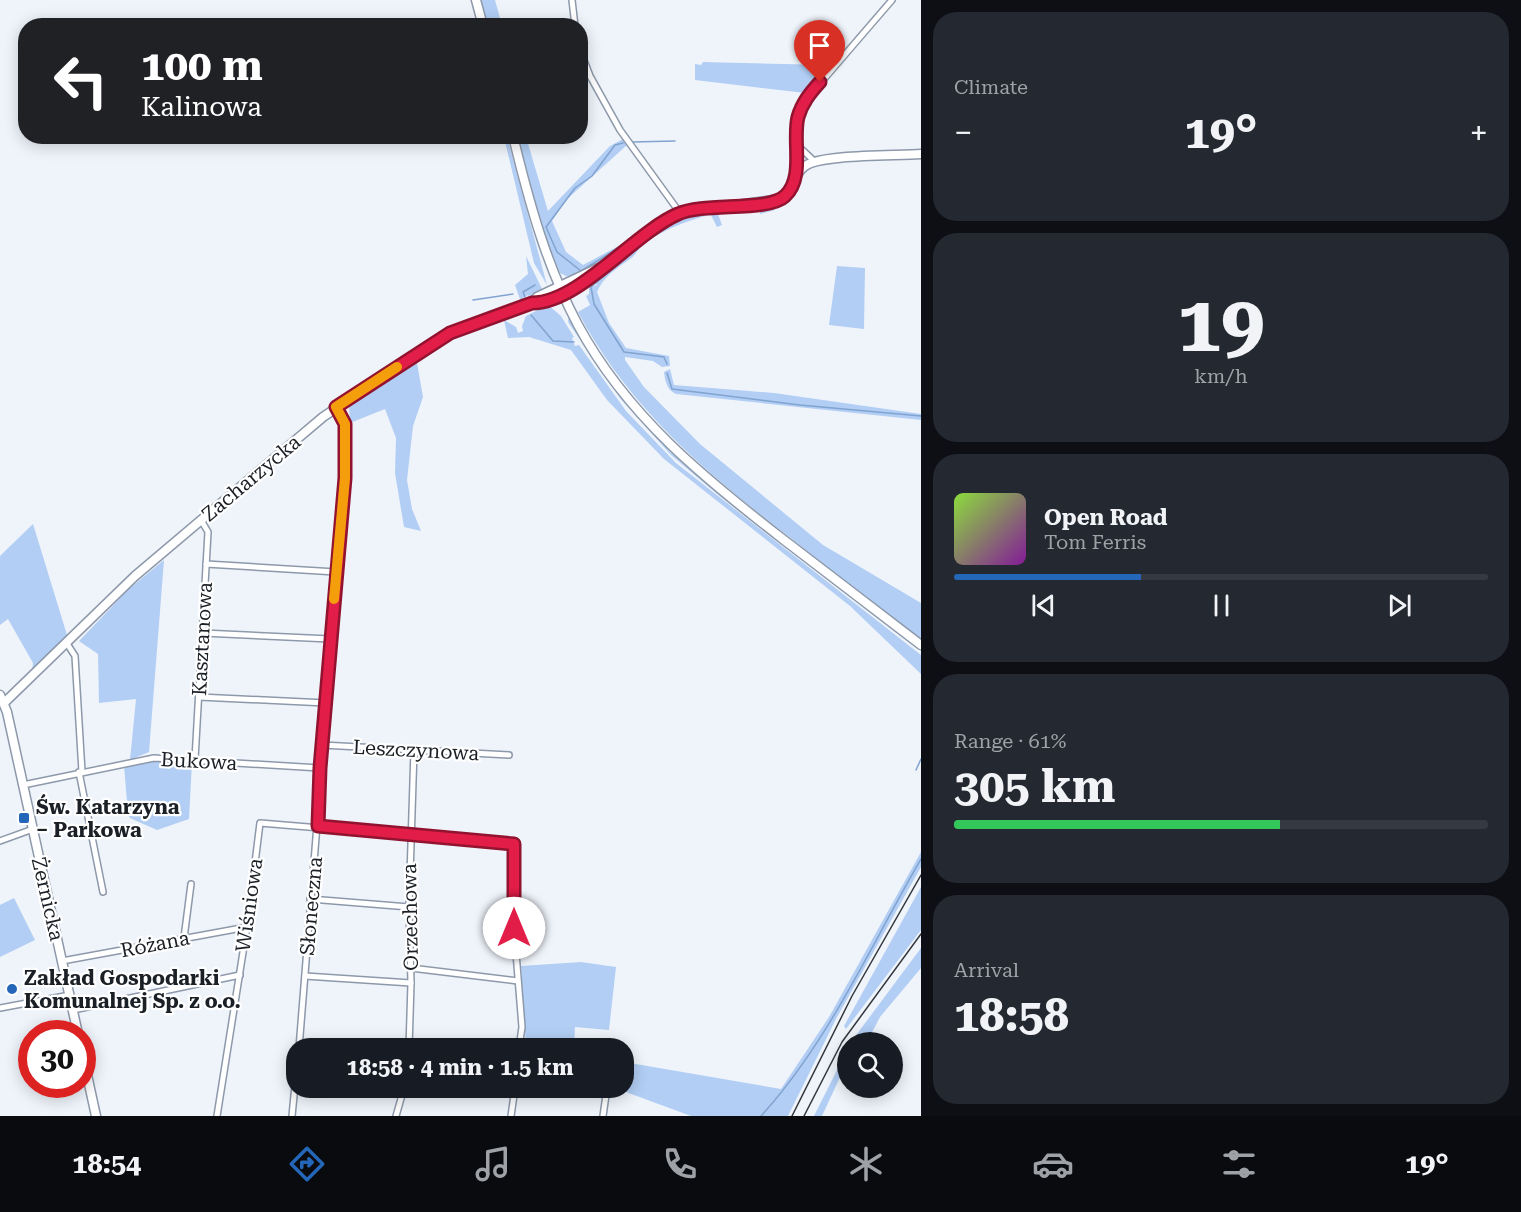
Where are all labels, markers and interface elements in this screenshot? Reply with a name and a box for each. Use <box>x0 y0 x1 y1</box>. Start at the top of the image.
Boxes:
pin <box>794 20 845 82</box>
icon: arrive <box>803 29 836 62</box>
text: 100 m <box>141 41 263 90</box>
icon: left <box>42 42 120 120</box>
text: Climate <box>954 75 1028 99</box>
text: Kalinowa <box>141 91 262 123</box>
text: 19° <box>1185 106 1257 159</box>
text: − <box>954 113 972 152</box>
text: + <box>1470 113 1488 152</box>
text: 19 <box>1177 279 1265 370</box>
text: km/h <box>1194 364 1248 388</box>
street label: Zacharzycka <box>197 430 305 526</box>
text: Open Road <box>1044 505 1167 530</box>
text: Tom Ferris <box>1044 530 1146 554</box>
street label: Kasztanowa <box>187 581 217 697</box>
icon: previous <box>1027 589 1060 622</box>
icon: pause <box>1205 589 1238 622</box>
icon: next <box>1383 589 1416 622</box>
text: Range · 61% <box>954 729 1066 753</box>
street label: Leszczynowa <box>352 735 480 765</box>
street label: Bukowa <box>160 747 238 775</box>
text: 305 km <box>954 760 1115 813</box>
place label: Św. Katarzyna – Parkowa <box>36 794 180 842</box>
marker: Św. Katarzyna – Parkowa <box>17 811 31 825</box>
street label: Żernicka <box>27 855 69 943</box>
street label: Słoneczna <box>295 855 327 957</box>
street label: Wiśniowa <box>231 856 267 953</box>
street label: Orzechowa <box>397 863 423 971</box>
position arrow <box>482 896 546 960</box>
street label: Różana <box>118 926 192 962</box>
text: Arrival <box>954 958 1019 982</box>
place label: Zakład Gospodarki Komunalnej Sp. z o.o. <box>24 966 241 1013</box>
marker: Zakład Gospodarki Komunalnej Sp. z o.o. <box>5 982 19 996</box>
text: 18:58 <box>954 989 1069 1042</box>
speed limit sign: 30 <box>18 1020 96 1098</box>
map controls <box>837 1032 903 1098</box>
button: search <box>837 1032 903 1098</box>
text: 18:58 · 4 min · 1.5 km <box>347 1055 573 1080</box>
icon: directions <box>286 1143 328 1185</box>
icon: music <box>472 1143 514 1185</box>
icon: phone <box>659 1143 701 1185</box>
icon: climate <box>845 1143 887 1185</box>
icon: car <box>1032 1143 1074 1185</box>
icon: filters <box>1218 1143 1260 1185</box>
text: 18:54 <box>72 1148 141 1180</box>
text: 19° <box>1405 1148 1449 1180</box>

